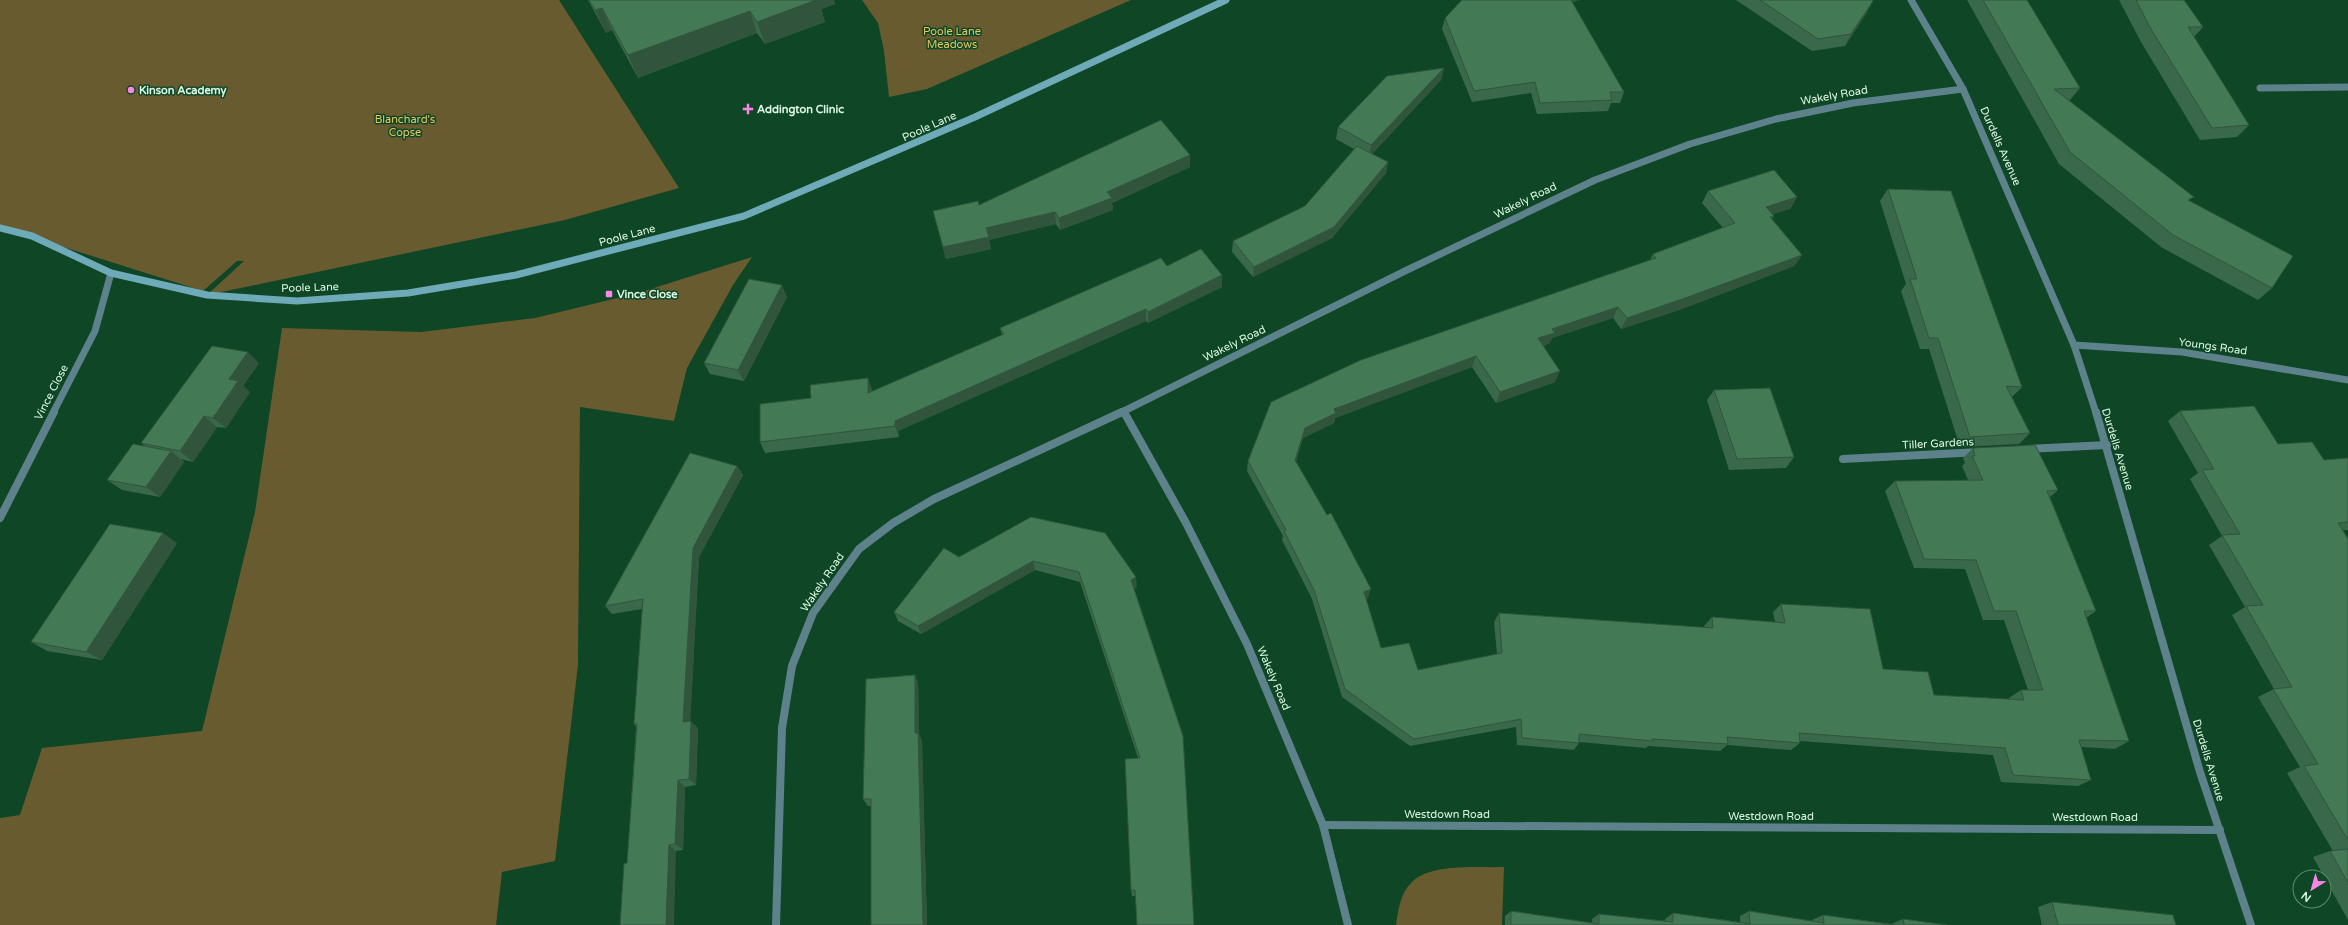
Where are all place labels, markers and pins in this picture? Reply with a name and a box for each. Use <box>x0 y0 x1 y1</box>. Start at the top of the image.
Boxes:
place label: Kinson Academy <box>139 84 227 98</box>
marker: Kinson Academy <box>126 85 136 95</box>
marker: Addington Clinic <box>742 103 754 115</box>
place label: Addington Clinic <box>757 103 844 117</box>
place label: Vince Close <box>617 288 678 301</box>
marker: Vince Close <box>604 289 614 299</box>

